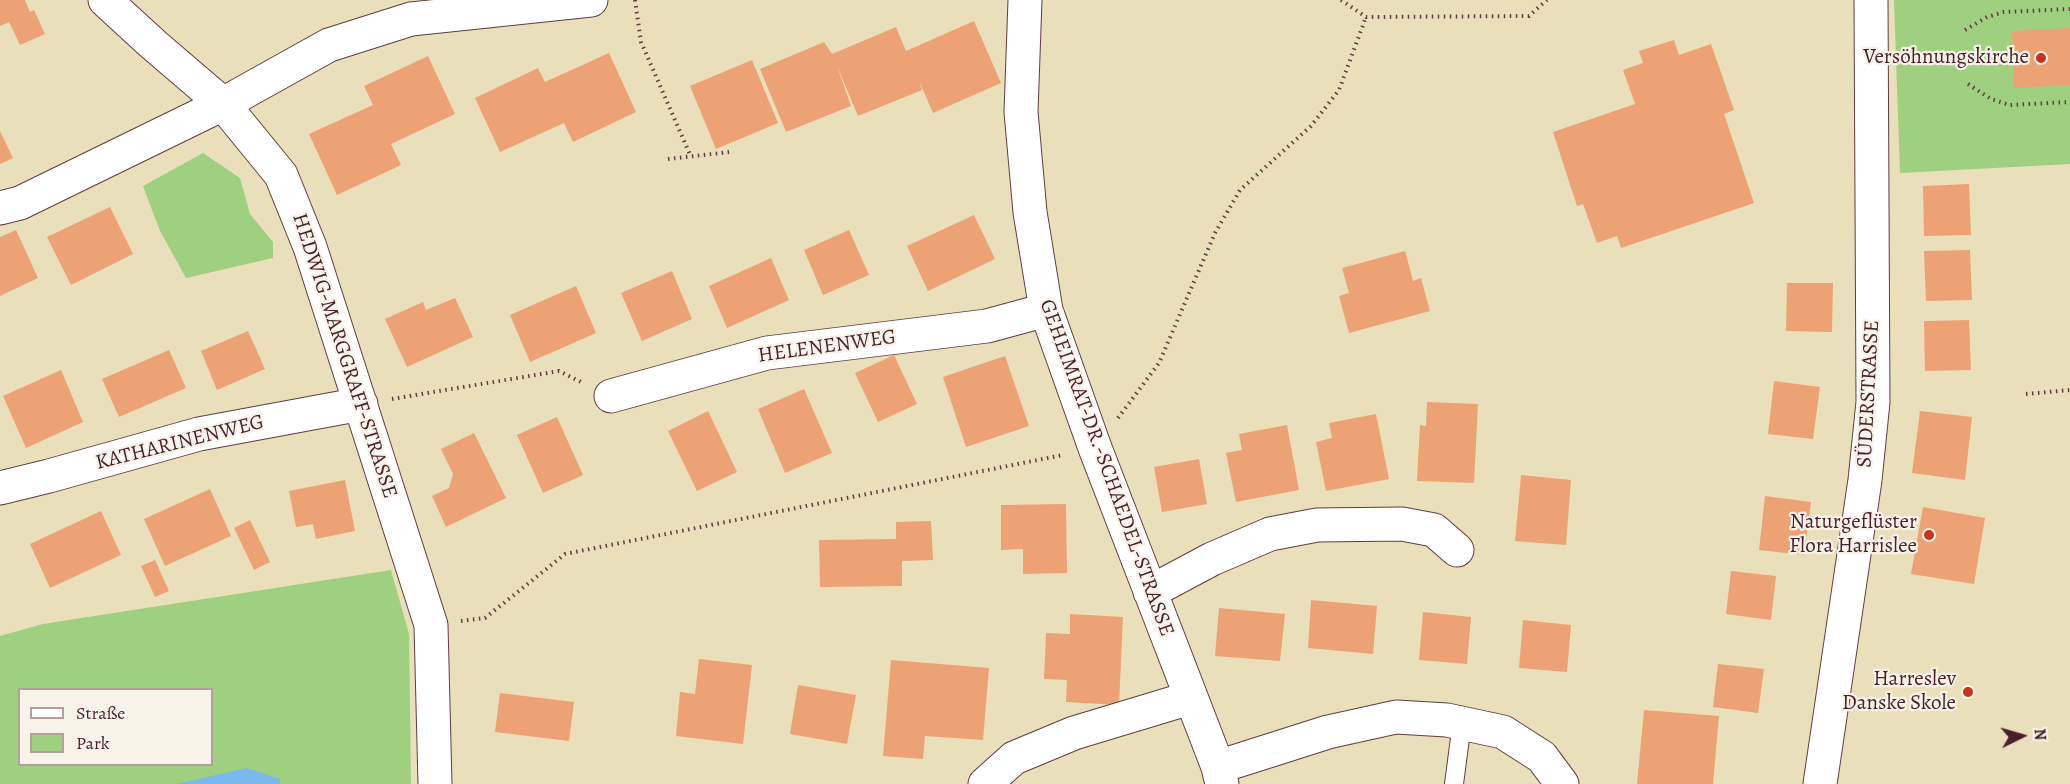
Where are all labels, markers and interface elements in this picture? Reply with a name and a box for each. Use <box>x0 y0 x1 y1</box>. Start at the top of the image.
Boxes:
place label: Versöhnungskirche <box>1863 45 2029 71</box>
marker: Versöhnungskirche <box>2034 51 2048 65</box>
street label: HEDWIG-MARGGRAFF-STRASSE <box>286 210 402 502</box>
street label: GEHEIMRAT-DR.-SCHAEDEL-STRASSE <box>1033 296 1179 640</box>
street label: SÜDERSTRASSE <box>1853 320 1885 468</box>
street label: HELENENWEG <box>756 325 898 369</box>
street label: KATHARINENWEG <box>93 410 267 476</box>
place label: Naturgeflüster Flora Harrislee <box>1789 510 1917 560</box>
marker: Naturgeflüster Flora Harrislee <box>1922 528 1936 542</box>
place label: Harreslev Danske Skole <box>1842 667 1956 717</box>
marker: Harreslev Danske Skole <box>1961 685 1975 699</box>
legend <box>18 688 213 766</box>
text: Straße <box>76 701 125 725</box>
north arrow <box>1992 706 2052 766</box>
text: N <box>2028 728 2051 741</box>
text: Park <box>76 731 110 755</box>

